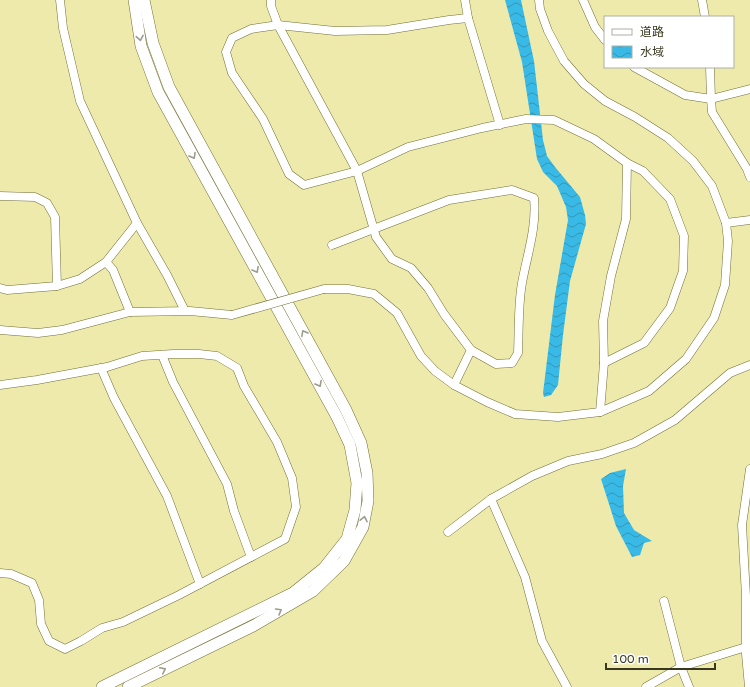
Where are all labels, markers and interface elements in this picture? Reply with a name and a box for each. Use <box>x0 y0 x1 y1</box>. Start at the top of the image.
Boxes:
legend <box>604 16 734 68</box>
text: 道路 <box>640 25 664 39</box>
one-way arrow <box>135 35 144 42</box>
text: 水域 <box>640 45 664 59</box>
one-way arrow <box>189 152 196 159</box>
one-way arrow <box>251 266 259 273</box>
one-way arrow <box>302 330 309 338</box>
one-way arrow <box>314 380 321 387</box>
one-way arrow <box>360 515 368 522</box>
one-way arrow <box>275 608 282 615</box>
scale bar <box>606 645 715 671</box>
text: 100 m <box>612 652 649 666</box>
one-way arrow <box>159 667 166 675</box>

